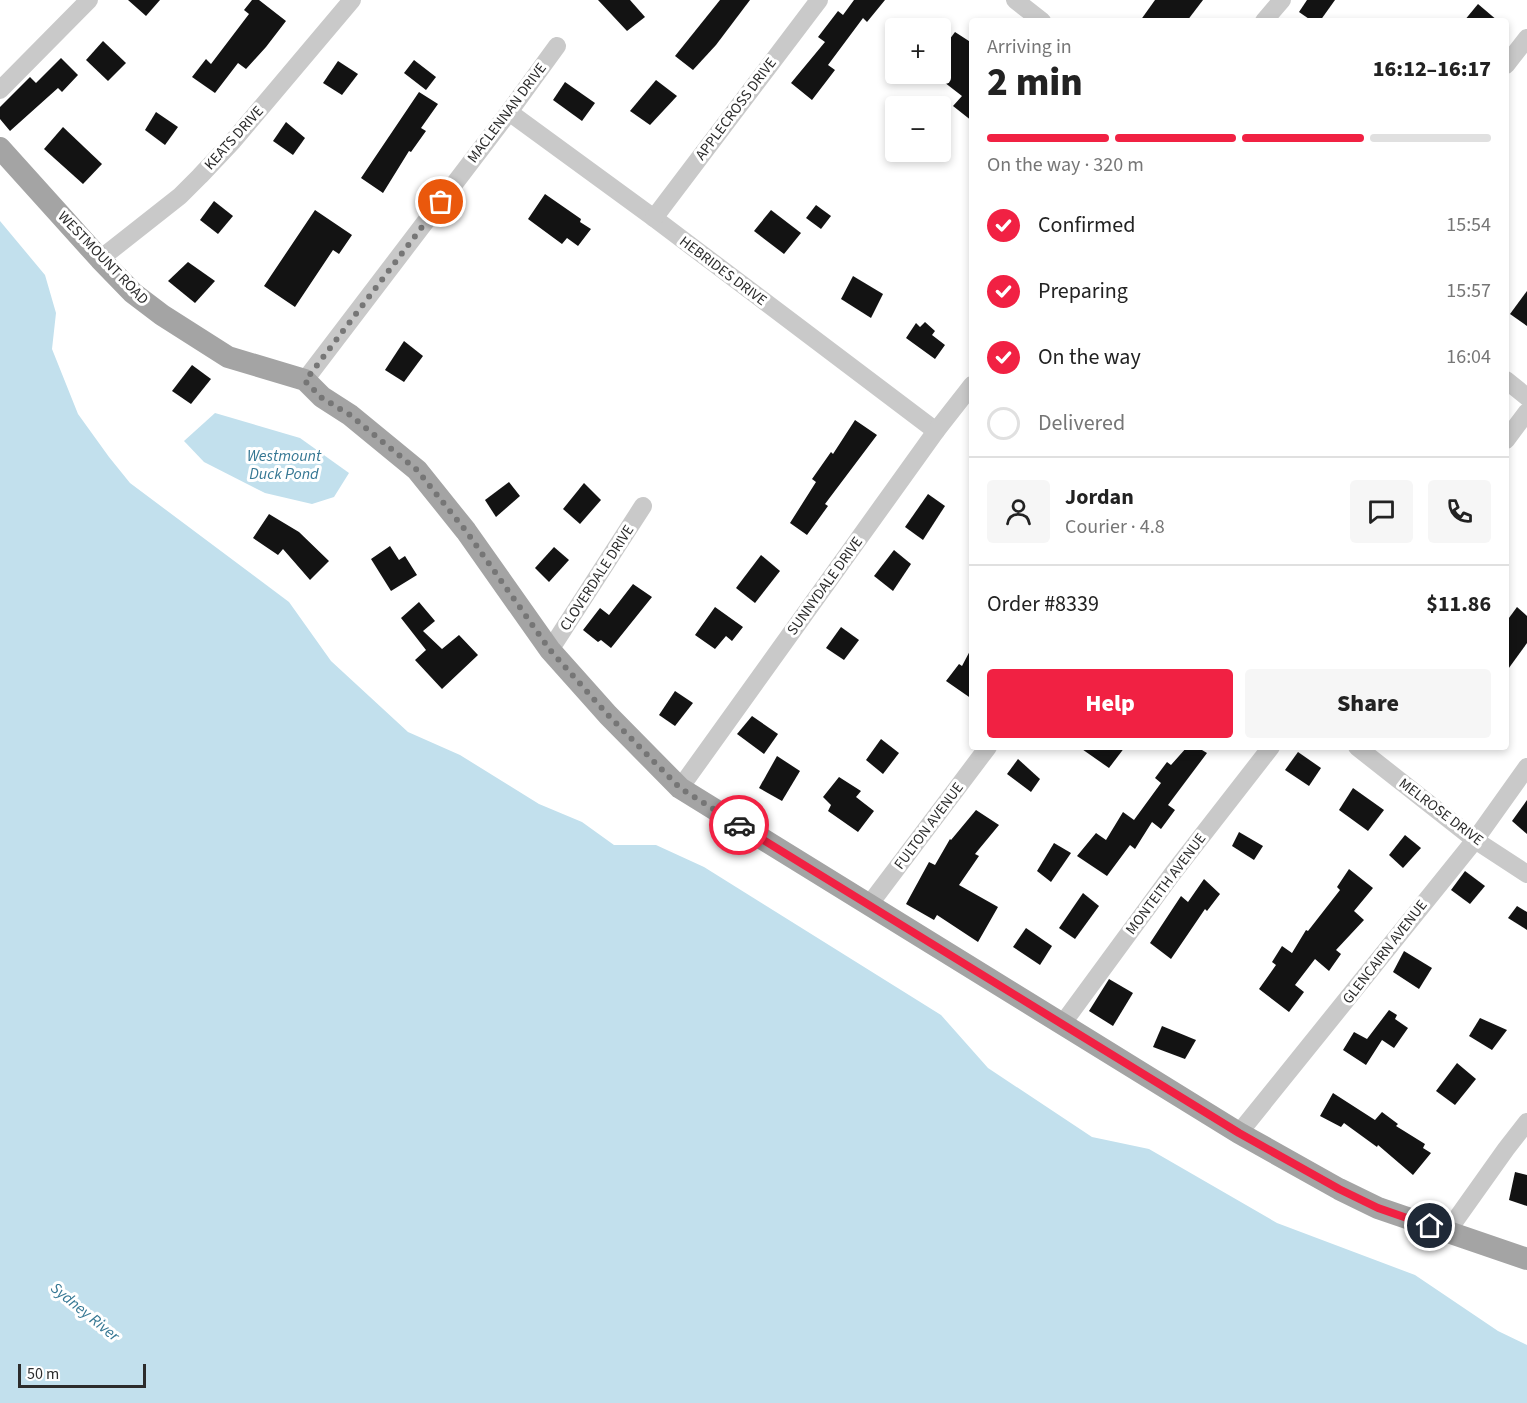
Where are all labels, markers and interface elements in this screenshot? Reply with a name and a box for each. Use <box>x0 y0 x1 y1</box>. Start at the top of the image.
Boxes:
map controls <box>885 18 951 162</box>
button: + <box>885 18 951 84</box>
text: Arriving in <box>987 33 1072 61</box>
street label: APPLECROSS DRIVE <box>690 53 782 165</box>
text: 16:12–16:17 <box>1373 53 1491 85</box>
text: 2 min <box>987 55 1083 111</box>
street label: MACLENNAN DRIVE <box>462 59 552 167</box>
button: − <box>885 96 951 162</box>
street label: KEATS DRIVE <box>200 101 269 175</box>
text: On the way · 320 m <box>987 151 1144 179</box>
pin <box>415 176 466 227</box>
icon: bag <box>424 185 457 218</box>
street label: WESTMOUNT ROAD <box>53 207 153 309</box>
icon: check <box>987 209 1020 242</box>
text: Confirmed <box>1038 209 1135 241</box>
text: 15:54 <box>1446 211 1491 239</box>
street label: HEBRIDES DRIVE <box>675 231 771 311</box>
icon: check <box>987 275 1020 308</box>
text: Preparing <box>1038 275 1128 307</box>
text: 15:57 <box>1446 277 1491 305</box>
icon: check <box>987 341 1020 374</box>
text: On the way <box>1038 341 1141 373</box>
text: 16:04 <box>1446 343 1491 371</box>
text: Delivered <box>1038 407 1125 439</box>
water label: Westmount Duck Pond <box>247 445 322 485</box>
button: person <box>987 480 1050 543</box>
button: chat <box>1350 480 1413 543</box>
button: phone <box>1428 480 1491 543</box>
text: Jordan <box>1065 481 1134 513</box>
text: Courier · 4.8 <box>1065 513 1165 541</box>
street label: CLOVERDALE DRIVE <box>555 521 639 635</box>
street label: SUNNYDALE DRIVE <box>782 532 868 639</box>
text: Order #8339 <box>987 588 1099 620</box>
text: $11.86 <box>1426 588 1491 620</box>
button: Help <box>987 669 1233 738</box>
button: Share <box>1245 669 1491 738</box>
street label: MELROSE DRIVE <box>1394 773 1488 851</box>
street label: FULTON AVENUE <box>889 778 969 874</box>
courier <box>709 795 769 855</box>
icon: car <box>723 809 756 842</box>
street label: MONTEITH AVENUE <box>1121 829 1211 939</box>
street label: GLENCAIRN AVENUE <box>1338 895 1432 1008</box>
pin <box>1404 1200 1455 1251</box>
icon: home <box>1413 1209 1446 1242</box>
water label: Sydney River <box>46 1277 125 1348</box>
scale bar <box>18 1361 146 1388</box>
text: 50 m <box>27 1363 59 1385</box>

